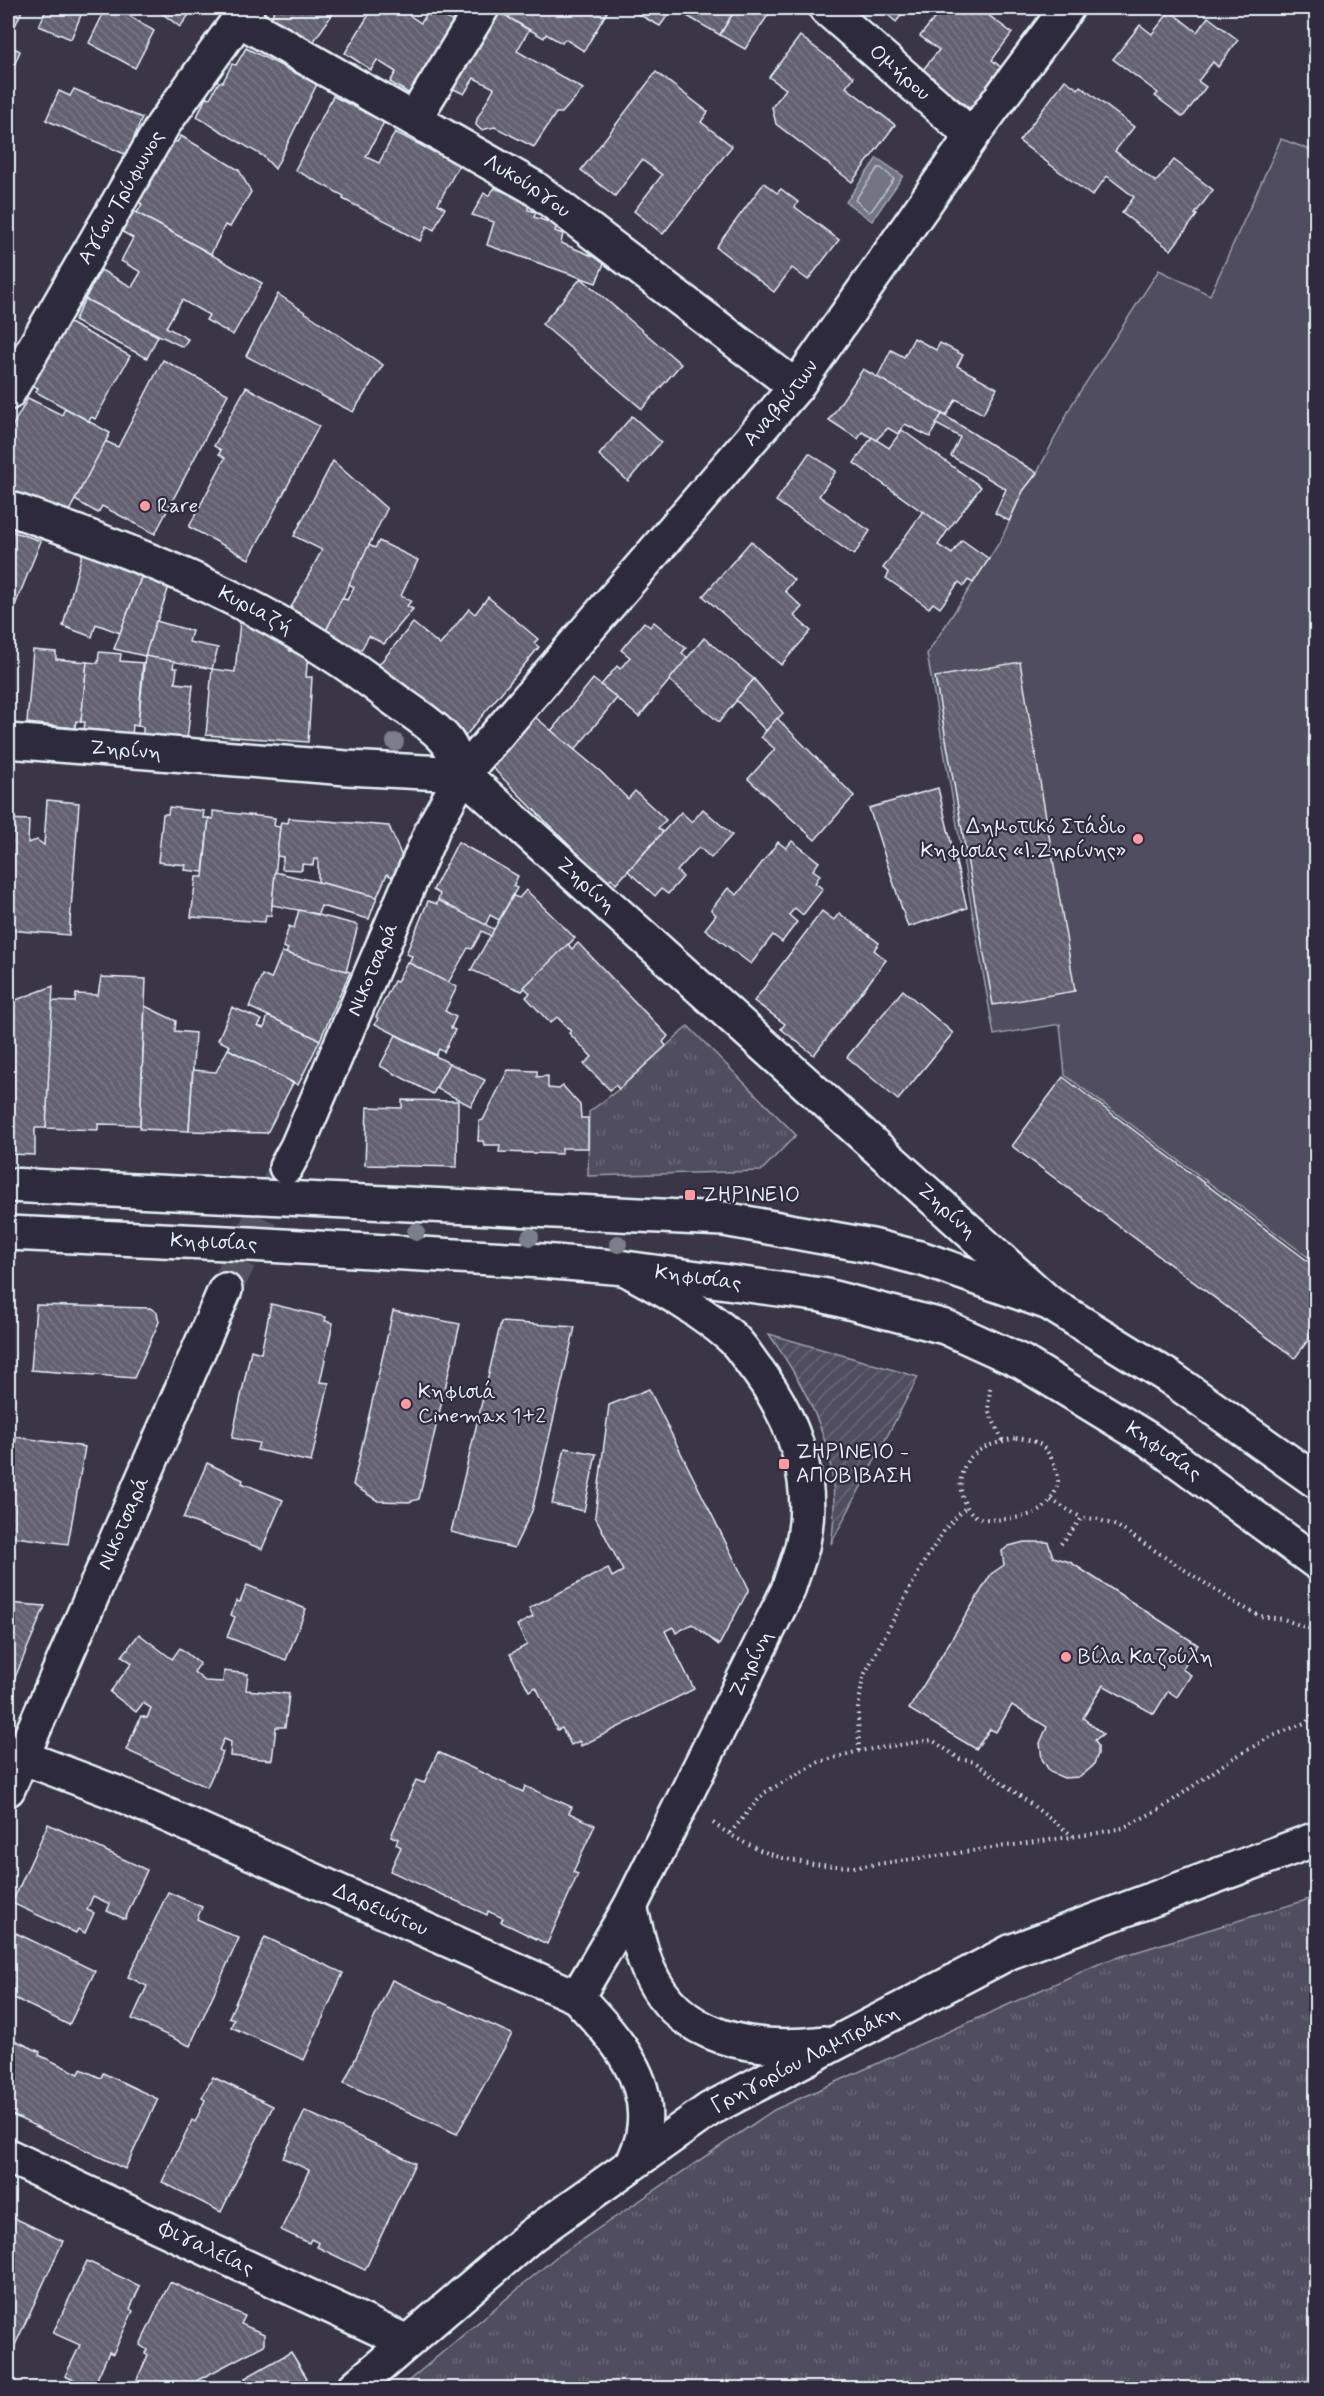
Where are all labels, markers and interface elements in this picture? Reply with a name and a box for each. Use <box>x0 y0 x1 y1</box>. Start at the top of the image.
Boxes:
street label: Ομήρου <box>863 38 937 107</box>
street label: Αγίου Τρύφωνος <box>71 125 171 270</box>
street label: Λυκούργου <box>478 148 576 225</box>
street label: Αναβρύτων <box>737 354 825 452</box>
place label: Rare <box>157 492 198 520</box>
marker: Rare <box>138 499 152 513</box>
street label: Κυριαζή <box>214 579 298 641</box>
street label: Ζηρίνη <box>89 734 163 767</box>
place label: Δημοτικό Στάδιο Κηφισιάς «Ι.Ζηρίνης» <box>920 813 1126 865</box>
marker: Δημοτικό Στάδιο Κηφισιάς «Ι.Ζηρίνης» <box>1131 832 1145 846</box>
street label: Ζηρίνη <box>550 851 622 920</box>
street label: Νικοτσαρά <box>340 918 405 1021</box>
street label: Ζηρίνη <box>911 1176 983 1245</box>
place label: ΖΗΡΙΝΕΙΟ <box>702 1181 800 1209</box>
marker: ΖΗΡΙΝΕΙΟ <box>683 1188 697 1202</box>
street label: Κηφισίας <box>170 1226 258 1258</box>
street label: Κηφισίας <box>653 1258 743 1298</box>
place label: Κηφισιά Cinemax 1+2 <box>418 1378 546 1430</box>
marker: Κηφισιά Cinemax 1+2 <box>399 1397 413 1411</box>
street label: Κηφισίας <box>1120 1415 1207 1488</box>
place label: ΖΗΡΙΝΕΙΟ - ΑΠΟΒΙΒΑΣΗ <box>796 1438 913 1490</box>
marker: ΖΗΡΙΝΕΙΟ - ΑΠΟΒΙΒΑΣΗ <box>777 1457 791 1471</box>
street label: Νικοτσαρά <box>91 1472 156 1574</box>
street label: Ζηρίνη <box>723 1626 780 1702</box>
place label: Βίλα Καζούλη <box>1078 1643 1213 1671</box>
marker: Βίλα Καζούλη <box>1059 1650 1073 1664</box>
street label: Δαρειώτου <box>329 1877 433 1943</box>
street label: Γρηγορίου Λαμπράκη <box>706 1999 904 2120</box>
street label: Φιγαλείας <box>154 2214 258 2283</box>

